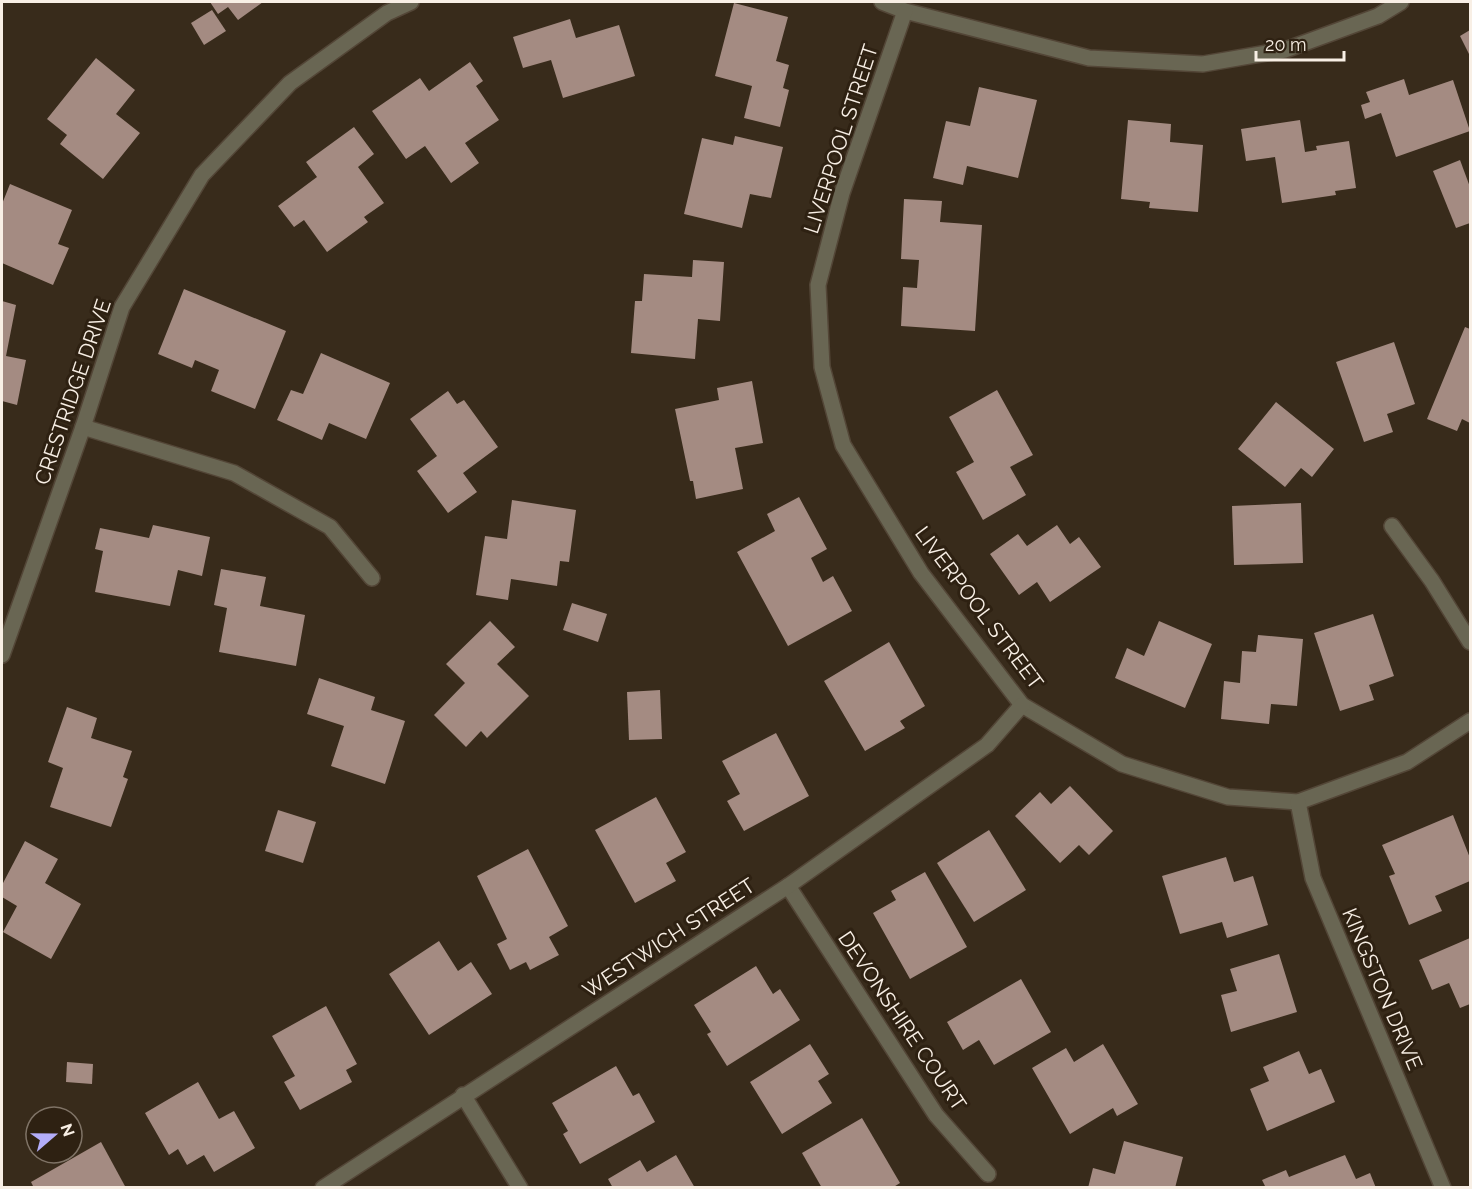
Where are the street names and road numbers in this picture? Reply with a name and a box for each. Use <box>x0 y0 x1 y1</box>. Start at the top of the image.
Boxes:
street label: LIVERPOOL STREET <box>798 41 883 237</box>
street label: CRESTRIDGE DRIVE <box>29 296 116 488</box>
street label: LIVERPOOL STREET <box>910 521 1049 694</box>
street label: WESTWICH STREET <box>578 872 760 1003</box>
street label: KINGSTON DRIVE <box>1337 904 1428 1073</box>
street label: DEVONSHIRE COURT <box>833 926 972 1115</box>

